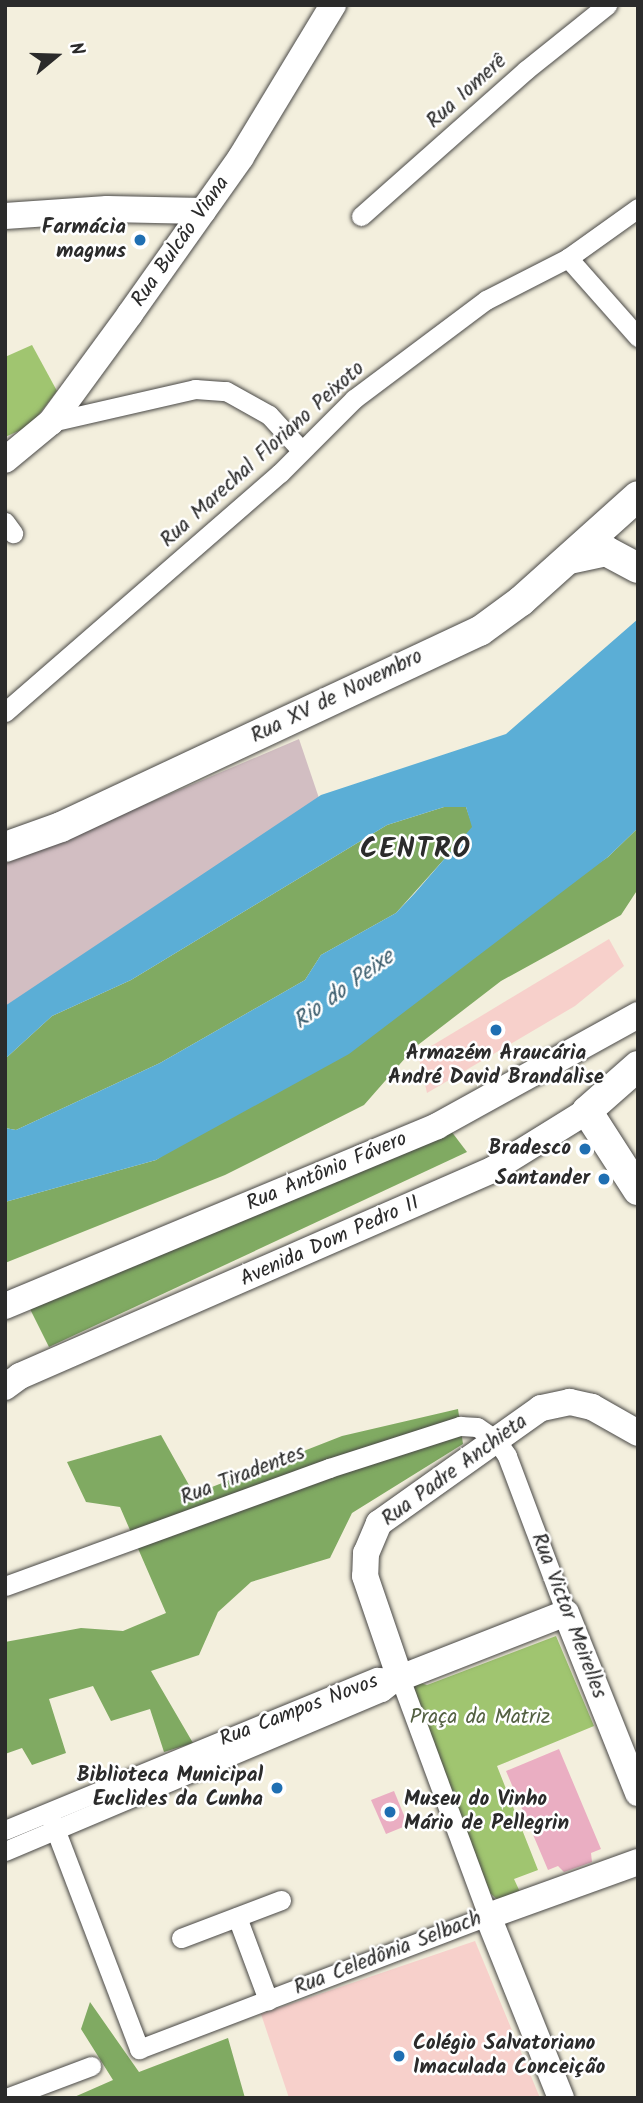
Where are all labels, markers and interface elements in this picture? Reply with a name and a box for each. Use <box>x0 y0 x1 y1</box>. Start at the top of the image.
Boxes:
north arrow <box>21 21 91 91</box>
text: N <box>60 39 92 60</box>
street label: Rua Iomerê <box>422 50 512 134</box>
street label: Rua Bulcão Viana <box>127 172 235 312</box>
place label: Farmácia magnus <box>42 215 126 265</box>
marker: Farmácia magnus <box>132 232 148 248</box>
street label: Rua Marechal Floriano Peixoto <box>156 357 370 553</box>
street label: Rua XV de Novembro <box>247 644 427 750</box>
district label: CENTRO <box>361 833 471 867</box>
water label: Rio do Peixe <box>288 944 400 1036</box>
marker: Armazém Araucária André David Brandalise <box>488 1022 504 1038</box>
place label: Armazém Araucária André David Brandalise <box>388 1041 604 1091</box>
street label: Rua Antônio Fávero <box>243 1127 411 1217</box>
place label: Bradesco <box>488 1136 571 1162</box>
marker: Bradesco <box>577 1141 593 1157</box>
place label: Santander <box>495 1166 590 1192</box>
marker: Santander <box>596 1171 612 1187</box>
street label: Avenida Dom Pedro II <box>237 1191 423 1293</box>
street label: Rua Padre Anchieta <box>377 1410 533 1532</box>
street label: Rua Tiradentes <box>177 1441 309 1511</box>
street label: Rua Victor Meirelles <box>525 1530 611 1702</box>
street label: Rua Campos Novos <box>216 1669 382 1753</box>
park label: Praça da Matriz <box>410 1705 550 1731</box>
place label: Biblioteca Municipal Euclides da Cunha <box>77 1763 263 1813</box>
marker: Biblioteca Municipal Euclides da Cunha <box>269 1780 285 1796</box>
place label: Museu do Vinho Mário de Pellegrin <box>404 1787 569 1837</box>
marker: Museu do Vinho Mário de Pellegrin <box>382 1804 398 1820</box>
street label: Rua Celedônia Selbach <box>291 1907 485 2001</box>
place label: Colégio Salvatoriano Imaculada Conceição <box>413 2031 605 2081</box>
marker: Colégio Salvatoriano Imaculada Conceição <box>391 2048 407 2064</box>

